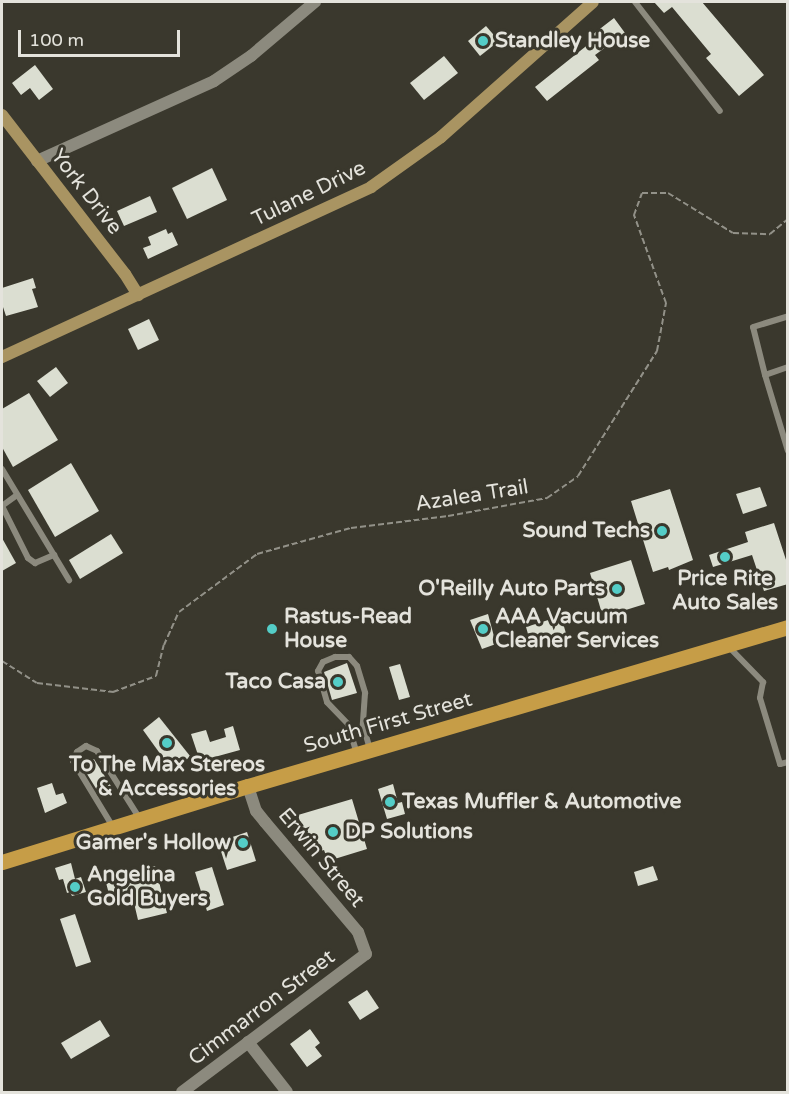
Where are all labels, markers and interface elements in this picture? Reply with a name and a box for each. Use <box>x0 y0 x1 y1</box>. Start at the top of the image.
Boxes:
scale bar <box>21 18 183 56</box>
place label: Standley House <box>495 28 650 54</box>
text: 100 m <box>29 29 84 51</box>
marker: Standley House <box>476 34 490 48</box>
street label: York Drive <box>45 144 127 240</box>
street label: Tulane Drive <box>248 156 370 232</box>
street label: Azalea Trail <box>414 475 530 517</box>
place label: Sound Techs <box>523 518 650 544</box>
marker: Sound Techs <box>655 524 669 538</box>
marker: Price Rite Auto Sales <box>718 550 732 564</box>
place label: Price Rite Auto Sales <box>672 566 778 616</box>
place label: O'Reilly Auto Parts <box>418 576 605 602</box>
marker: O'Reilly Auto Parts <box>610 582 624 596</box>
place label: Rastus-Read House <box>284 604 412 654</box>
place label: AAA Vacuum Cleaner Services <box>495 604 659 654</box>
marker: Rastus-Read House <box>265 622 279 636</box>
marker: AAA Vacuum Cleaner Services <box>476 622 490 636</box>
place label: Taco Casa <box>225 669 326 695</box>
marker: Taco Casa <box>331 675 345 689</box>
street label: South First Street <box>301 687 475 759</box>
marker: To The Max Stereos & Accessories <box>160 736 174 750</box>
place label: To The Max Stereos & Accessories <box>69 752 265 802</box>
place label: Texas Muffler & Automotive <box>402 789 681 815</box>
marker: Texas Muffler & Automotive <box>383 795 397 809</box>
street label: Erwin Street <box>272 803 370 913</box>
place label: DP Solutions <box>345 819 473 845</box>
marker: DP Solutions <box>326 825 340 839</box>
place label: Gamer's Hollow <box>76 830 231 856</box>
marker: Gamer's Hollow <box>236 836 250 850</box>
place label: Angelina Gold Buyers <box>87 862 208 912</box>
marker: Angelina Gold Buyers <box>68 880 82 894</box>
street label: Cimmarron Street <box>184 945 340 1071</box>

